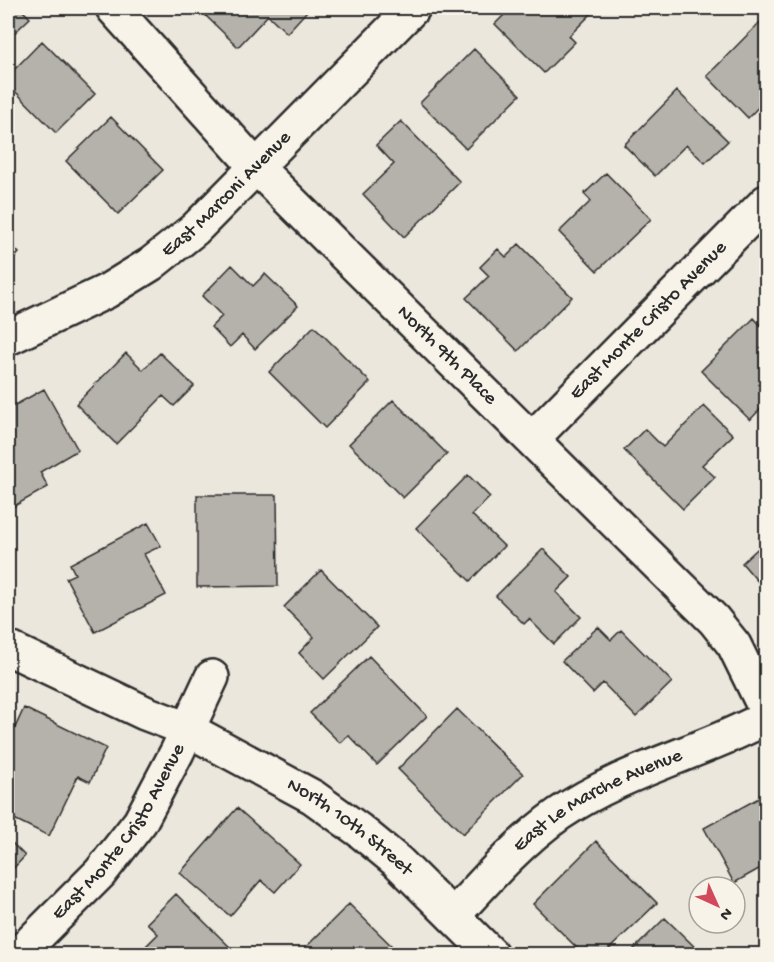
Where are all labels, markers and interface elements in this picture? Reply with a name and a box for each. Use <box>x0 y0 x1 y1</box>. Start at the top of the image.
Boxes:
street label: East Marconi Avenue <box>157 126 297 263</box>
street label: East Monte Cristo Avenue <box>565 236 732 405</box>
street label: North 9th Place <box>392 301 502 410</box>
street label: East Monte Cristo Avenue <box>48 740 191 925</box>
street label: East Le Marche Avenue <box>509 744 686 857</box>
street label: North 10th Street <box>283 774 418 882</box>
north arrow <box>687 875 747 935</box>
text: N <box>714 903 736 924</box>

